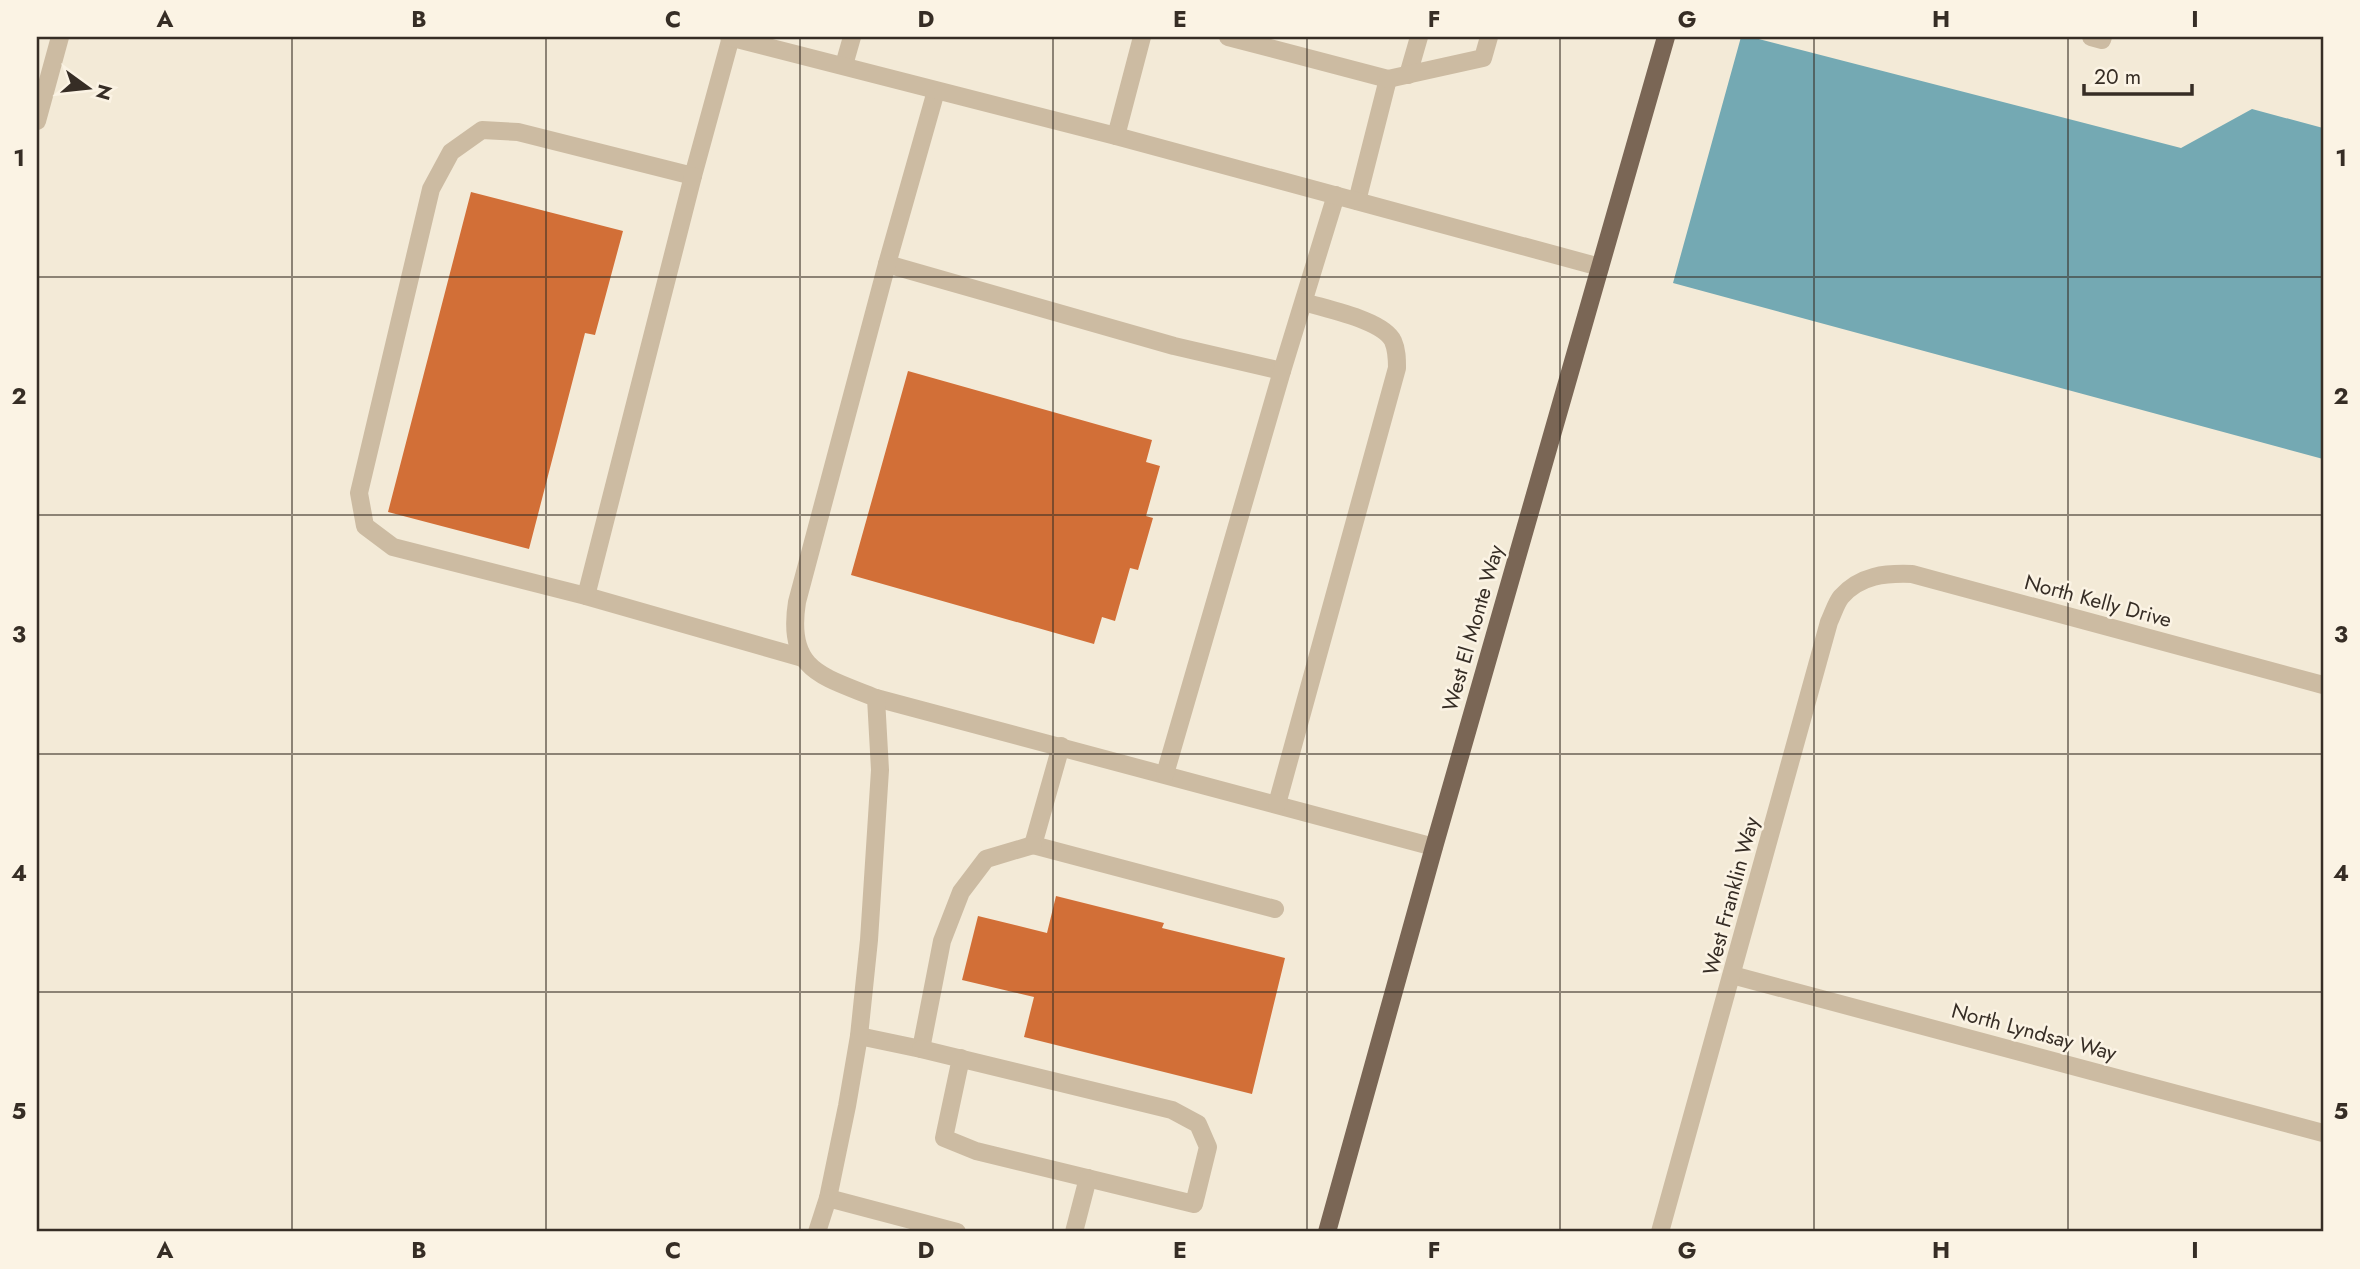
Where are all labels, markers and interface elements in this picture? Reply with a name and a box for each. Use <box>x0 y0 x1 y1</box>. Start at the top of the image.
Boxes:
text: A <box>156 2 174 36</box>
text: B <box>411 2 427 36</box>
text: C <box>665 2 681 36</box>
text: D <box>918 2 935 36</box>
text: E <box>1173 2 1187 36</box>
text: F <box>1428 2 1440 36</box>
text: G <box>1678 2 1696 36</box>
text: H <box>1932 2 1950 36</box>
text: I <box>2191 2 2199 36</box>
north arrow <box>52 52 122 122</box>
scale bar <box>2084 52 2192 96</box>
text: 20 m <box>2094 62 2141 92</box>
text: N <box>89 81 119 103</box>
text: 1 <box>13 141 25 175</box>
text: 1 <box>2335 141 2347 175</box>
text: 2 <box>11 379 27 413</box>
text: 2 <box>2333 379 2349 413</box>
street label: West El Monte Way <box>1435 540 1511 715</box>
street label: North Kelly Drive <box>2021 567 2175 635</box>
text: 3 <box>12 617 26 651</box>
text: 3 <box>2334 617 2348 651</box>
street label: West Franklin Way <box>1695 813 1767 979</box>
text: 4 <box>11 856 27 890</box>
text: 4 <box>2333 856 2349 890</box>
street label: North Lyndsay Way <box>1948 996 2121 1069</box>
text: 5 <box>12 1094 26 1128</box>
text: 5 <box>2334 1094 2348 1128</box>
text: A <box>156 1233 174 1267</box>
text: B <box>411 1233 427 1267</box>
text: C <box>665 1233 681 1267</box>
text: D <box>918 1233 935 1267</box>
text: E <box>1173 1233 1187 1267</box>
text: F <box>1428 1233 1440 1267</box>
text: G <box>1678 1233 1696 1267</box>
text: H <box>1932 1233 1950 1267</box>
text: I <box>2191 1233 2199 1267</box>

